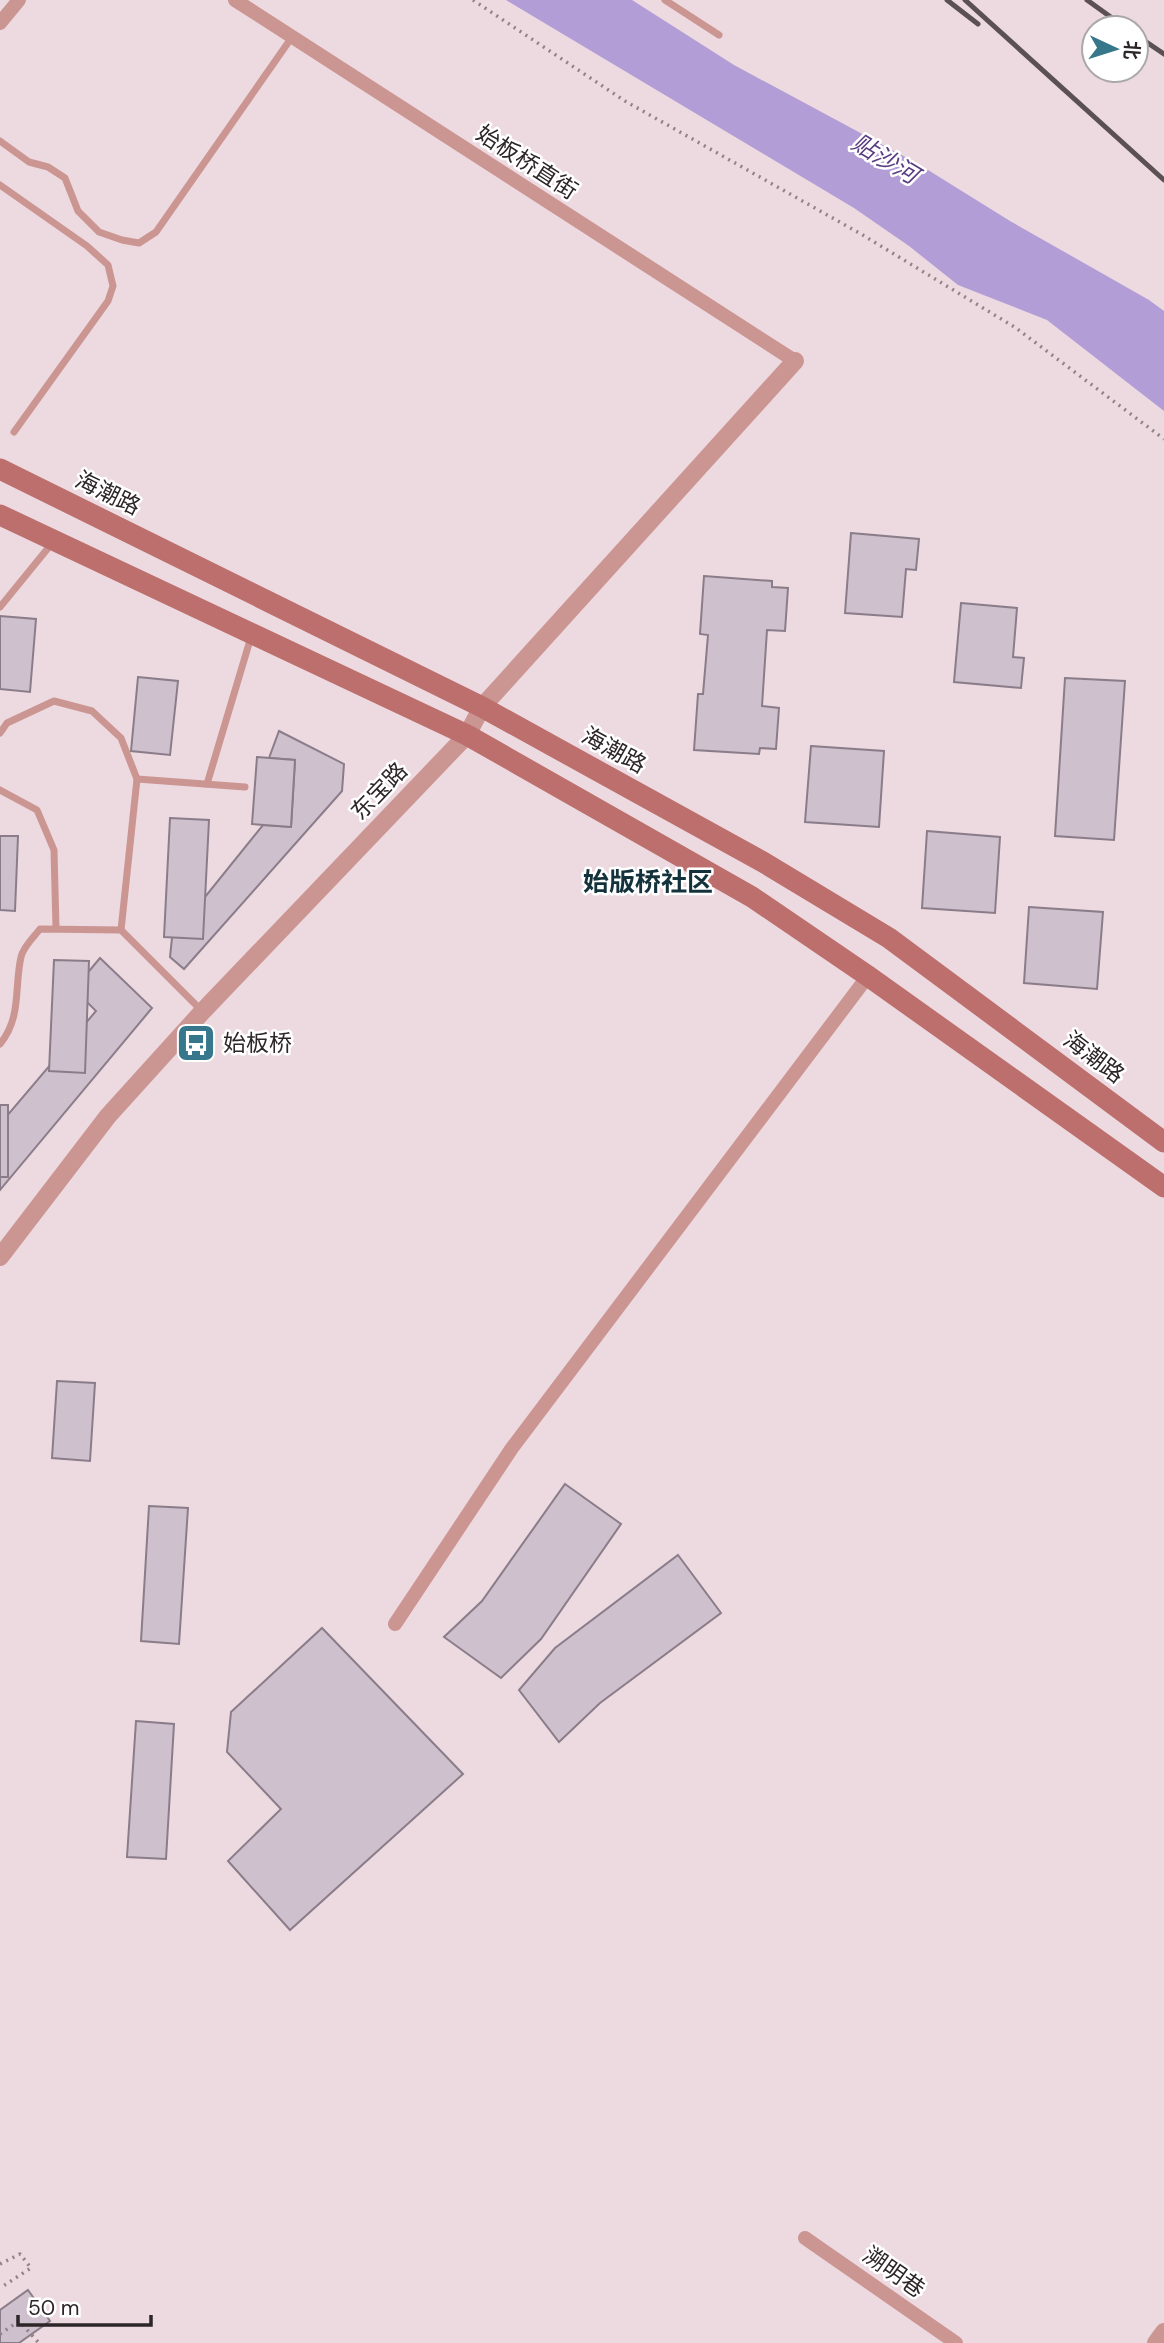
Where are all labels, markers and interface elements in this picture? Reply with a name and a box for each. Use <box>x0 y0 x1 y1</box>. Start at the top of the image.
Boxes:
north arrow <box>1080 14 1150 84</box>
text: 北 <box>1118 40 1145 61</box>
street label: 始板桥直街 <box>471 118 583 206</box>
water label: 贴沙河 <box>846 127 928 192</box>
street label: 海潮路 <box>70 464 146 522</box>
street label: 海潮路 <box>577 720 651 780</box>
street label: 东宝路 <box>344 756 414 826</box>
district label: 始版桥社区 <box>583 865 713 899</box>
bus stop icon: 始板桥 <box>175 1022 217 1064</box>
street label: 海潮路 <box>1057 1024 1131 1090</box>
place label: 始板桥 <box>223 1028 292 1058</box>
street label: 溯明巷 <box>857 2240 931 2304</box>
scale bar <box>18 2284 150 2328</box>
text: 50 m <box>28 2294 79 2322</box>

